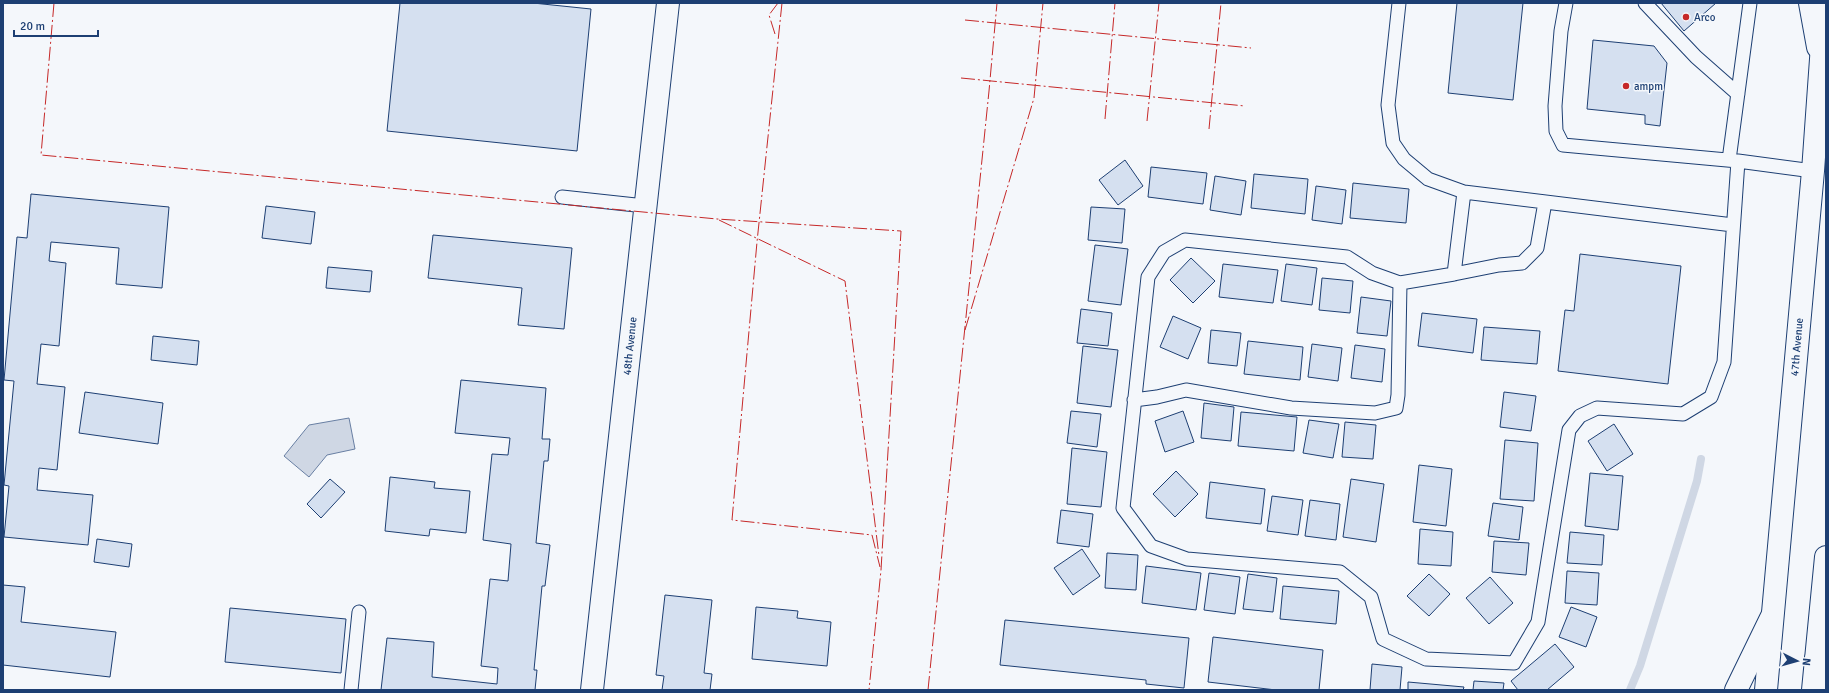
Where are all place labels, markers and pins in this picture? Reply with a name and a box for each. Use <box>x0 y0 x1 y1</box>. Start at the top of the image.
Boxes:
place label: Arco <box>1694 11 1716 24</box>
marker: Arco <box>1681 12 1691 22</box>
place label: ampm <box>1634 80 1663 93</box>
marker: ampm <box>1621 81 1631 91</box>

